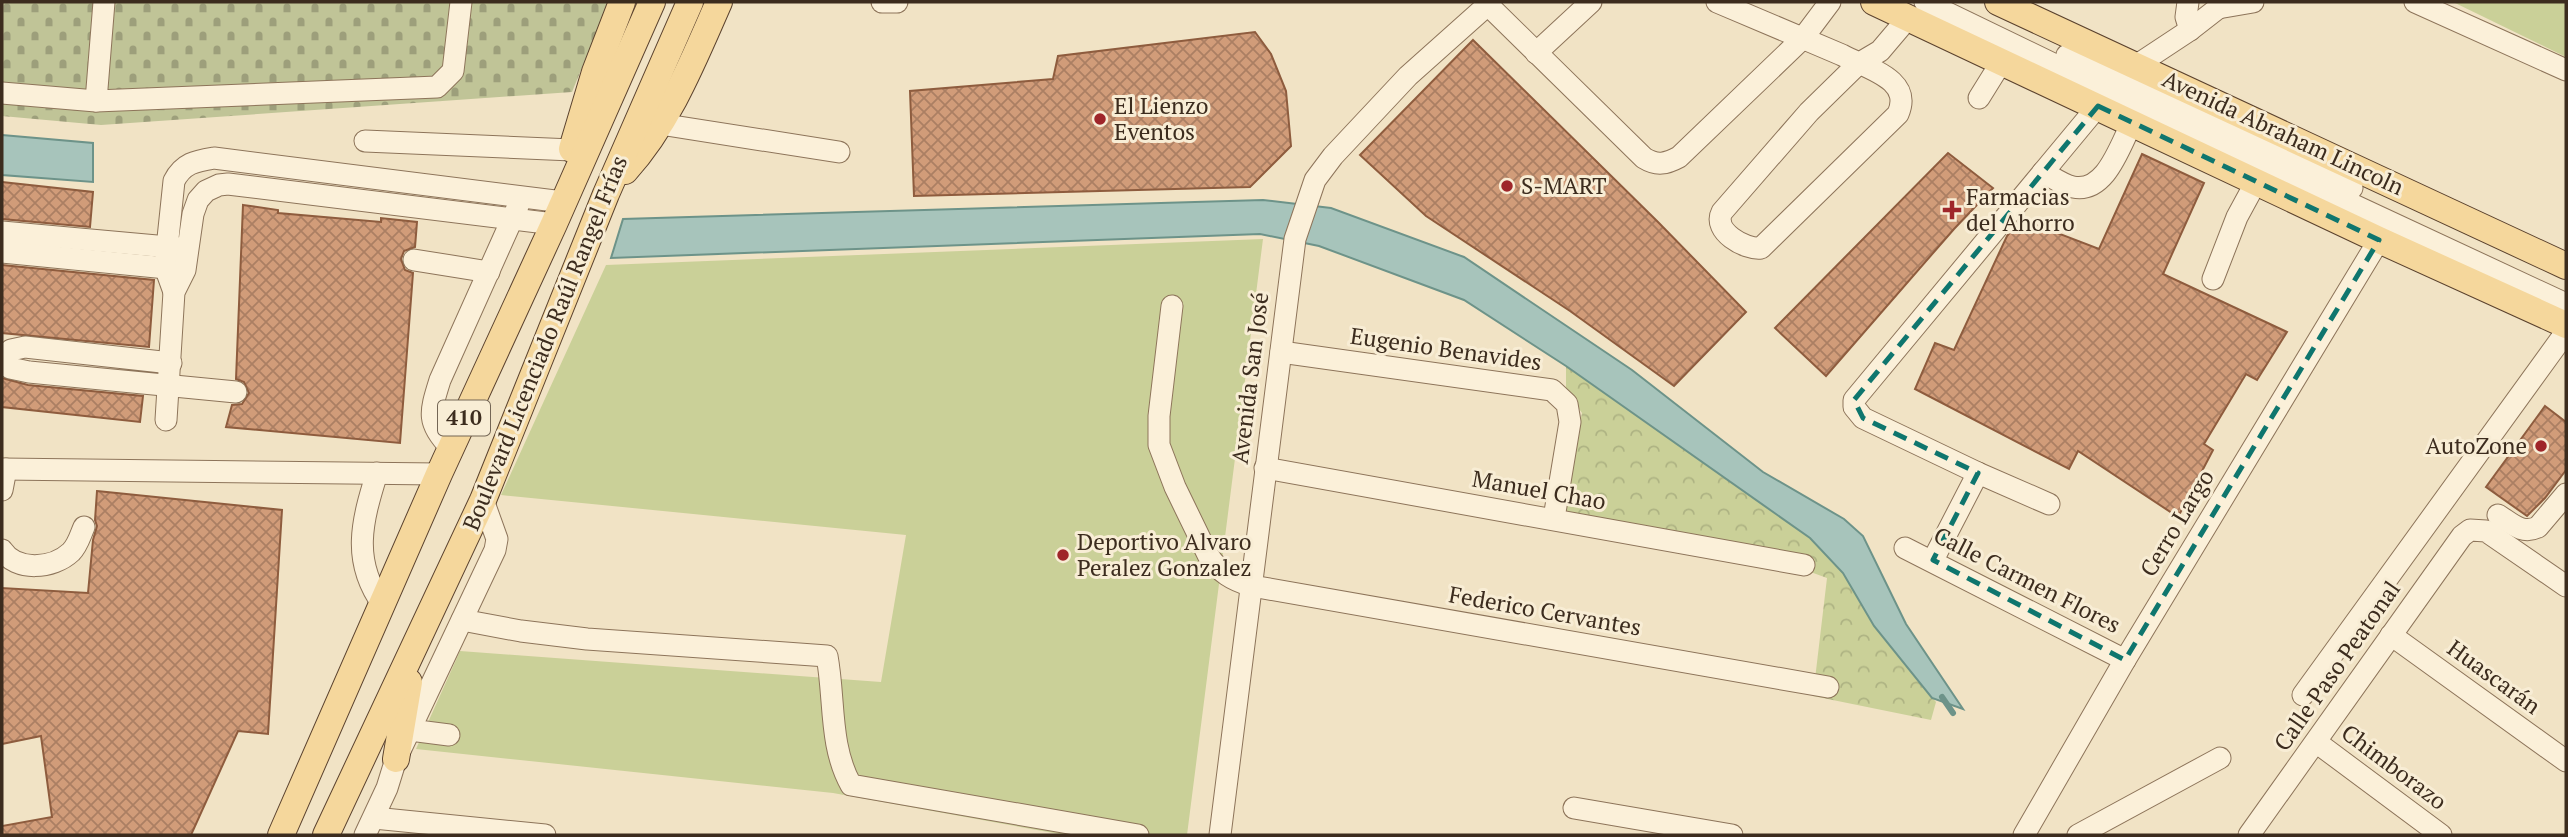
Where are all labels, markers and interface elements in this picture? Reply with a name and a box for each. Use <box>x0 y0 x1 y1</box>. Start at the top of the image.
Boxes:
street label: Avenida Abraham Lincoln <box>2157 63 2409 202</box>
place label: El Lienzo Eventos <box>1114 90 1208 147</box>
marker: El Lienzo Eventos <box>1092 111 1108 127</box>
street label: Boulevard Licenciado Raúl Rangel Frías <box>455 151 634 535</box>
place label: S-MART <box>1521 170 1607 201</box>
marker: S-MART <box>1499 178 1515 194</box>
place label: Farmacias del Ahorro <box>1966 181 2075 238</box>
marker: Farmacias del Ahorro <box>1944 202 1960 218</box>
street label: Avenida San José <box>1224 290 1275 466</box>
street label: Eugenio Benavides <box>1348 320 1544 377</box>
road number: 410 <box>438 400 490 436</box>
place label: AutoZone <box>2425 430 2527 461</box>
marker: AutoZone <box>2533 438 2549 454</box>
street label: Manuel Chao <box>1470 463 1608 517</box>
street label: Cerro Largo <box>2132 463 2221 582</box>
street label: Calle Carmen Flores <box>1928 519 2126 640</box>
place label: Deportivo Alvaro Peralez Gonzalez <box>1077 526 1252 583</box>
marker: Deportivo Alvaro Peralez Gonzalez <box>1055 547 1071 563</box>
street label: Calle Paso Peatonal <box>2266 575 2407 757</box>
street label: Federico Cervantes <box>1446 578 1644 643</box>
street label: Huascarán <box>2442 632 2547 721</box>
street label: Chimborazo <box>2335 717 2453 816</box>

